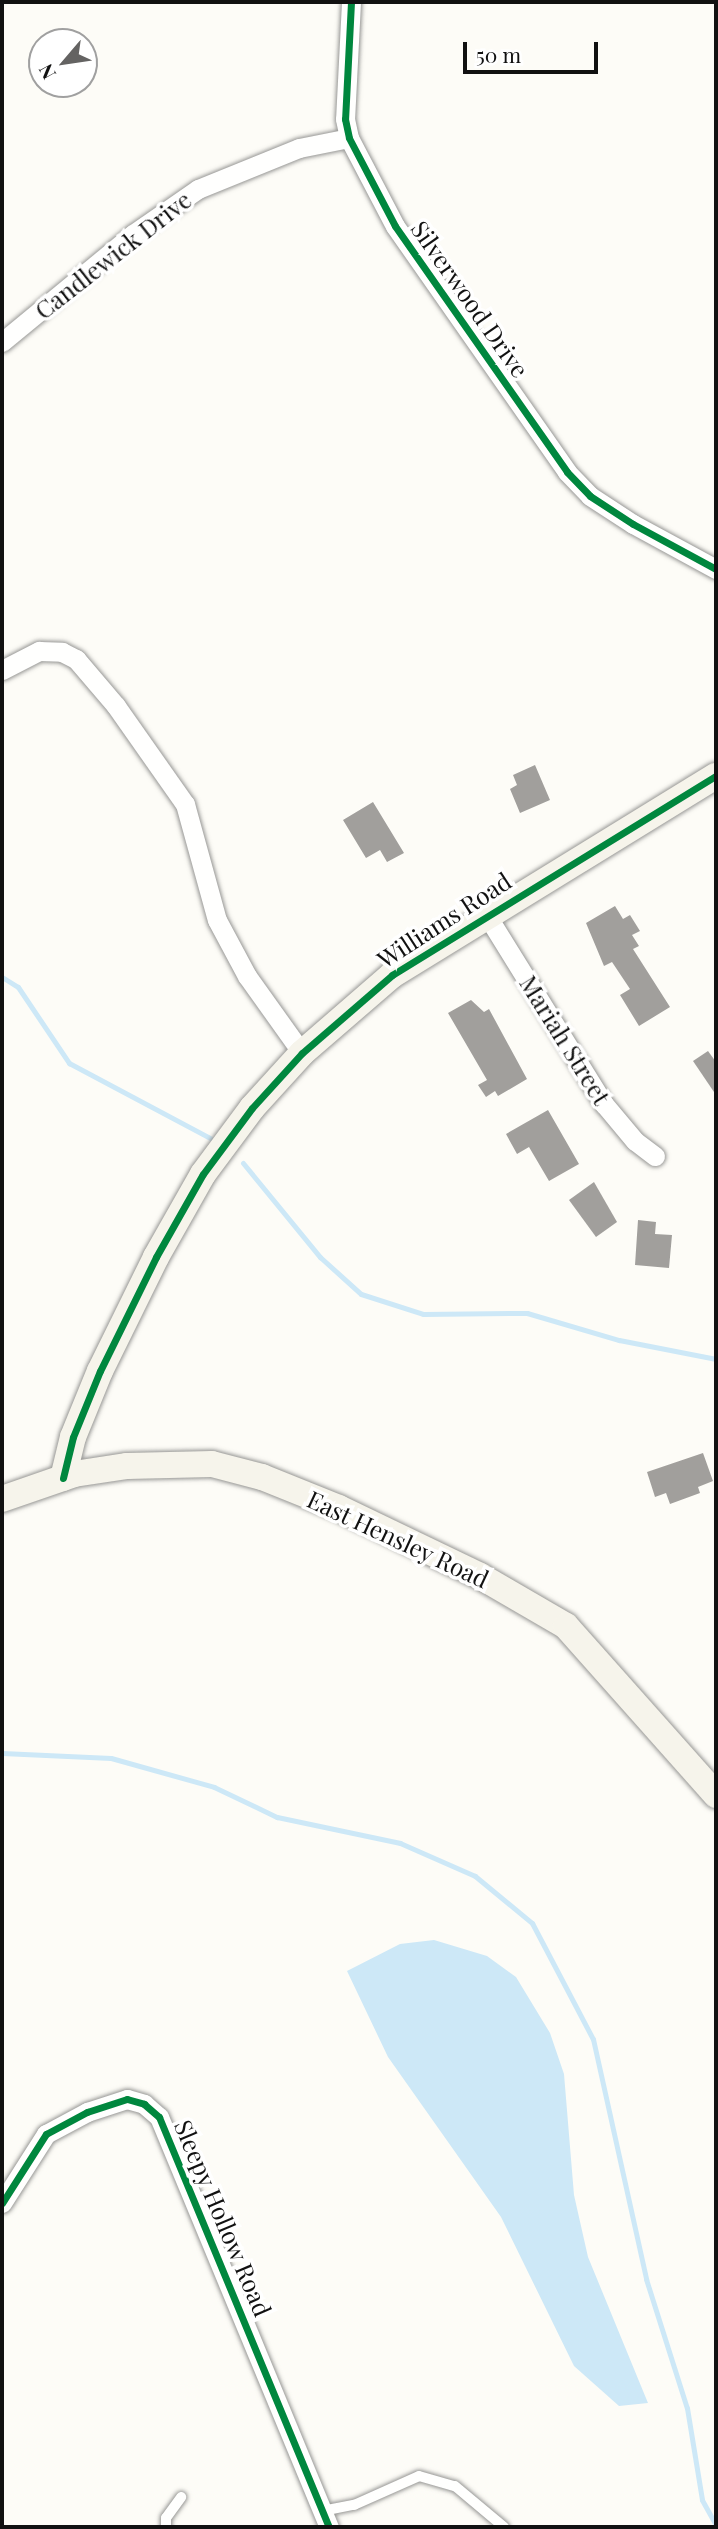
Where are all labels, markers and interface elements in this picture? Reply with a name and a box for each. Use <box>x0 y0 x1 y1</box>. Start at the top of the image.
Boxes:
north arrow <box>28 28 98 98</box>
scale bar <box>466 28 601 72</box>
text: 50 m <box>476 40 521 68</box>
text: N <box>32 60 61 85</box>
street label: Candlewick Drive <box>29 185 197 325</box>
street label: Silverwood Drive <box>405 215 535 383</box>
street label: Williams Road <box>372 866 516 974</box>
street label: Mariah Street <box>514 970 616 1110</box>
street label: East Hensley Road <box>302 1484 494 1594</box>
street label: Sleepy Hollow Road <box>168 2115 278 2321</box>

